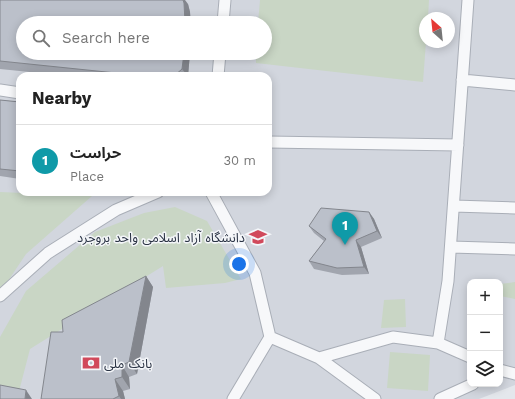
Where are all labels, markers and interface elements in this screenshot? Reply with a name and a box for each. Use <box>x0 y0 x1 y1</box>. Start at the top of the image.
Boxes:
north arrow <box>419 12 455 48</box>
search box <box>16 16 272 60</box>
icon: search <box>30 27 52 49</box>
text: Search here <box>62 29 150 47</box>
text: Nearby <box>32 88 91 108</box>
text: حراست <box>70 144 121 162</box>
text: 1 <box>42 153 48 168</box>
text: 30 m <box>224 153 256 168</box>
text: Place <box>70 169 104 184</box>
pin: 1 <box>332 212 358 245</box>
school or university icon: دانشگاه آزاد اسلامی واحد بروجرد <box>248 227 268 247</box>
place label: دانشگاه آزاد اسلامی واحد بروجرد <box>77 230 245 246</box>
your location <box>229 254 249 274</box>
map controls <box>467 279 503 387</box>
button: + <box>467 279 503 315</box>
button: − <box>467 315 503 351</box>
button: layers <box>467 351 503 387</box>
bank icon: بانک ملی <box>81 353 101 373</box>
place label: بانک ملی <box>104 356 152 372</box>

